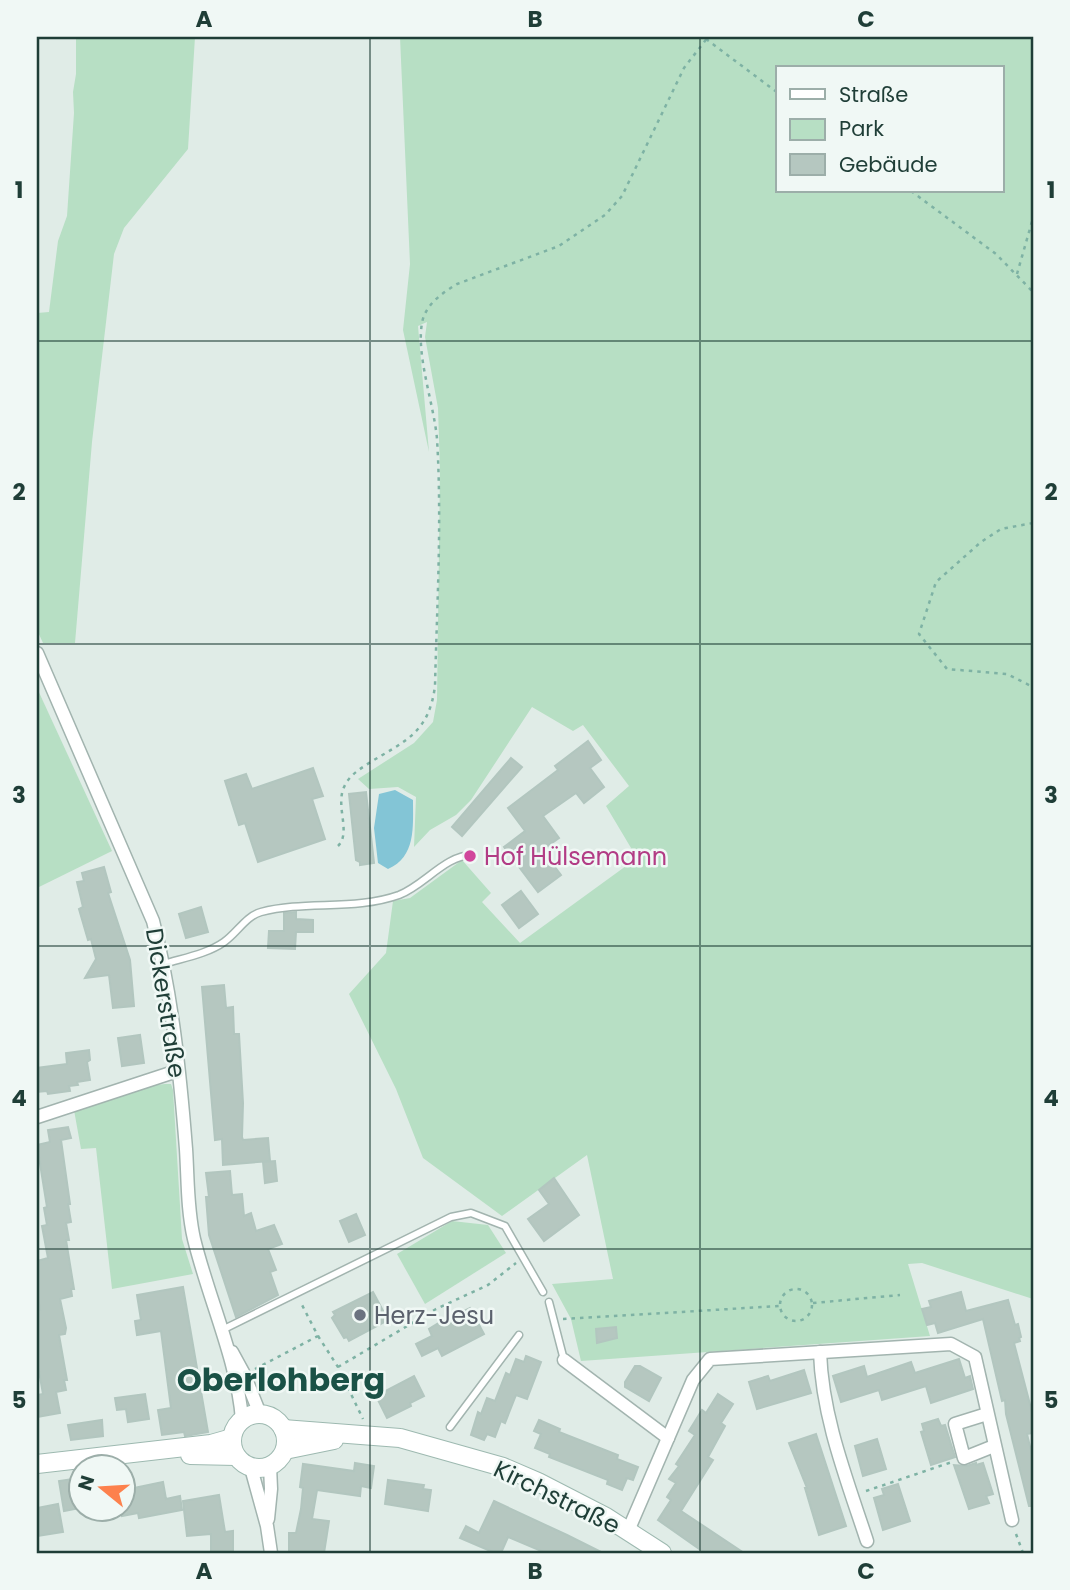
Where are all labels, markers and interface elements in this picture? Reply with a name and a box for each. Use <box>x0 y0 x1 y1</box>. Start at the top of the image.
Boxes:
text: A <box>196 3 213 35</box>
text: B <box>527 3 543 35</box>
text: C <box>857 3 875 35</box>
legend <box>776 66 1004 192</box>
text: Straße <box>839 80 908 109</box>
text: Park <box>839 114 884 143</box>
text: Gebäude <box>839 150 937 179</box>
text: 1 <box>15 174 23 206</box>
text: 1 <box>1047 174 1055 206</box>
text: 2 <box>12 476 26 508</box>
text: 2 <box>1044 476 1058 508</box>
text: 3 <box>12 779 26 811</box>
text: 3 <box>1044 779 1058 811</box>
place label: Hof Hülsemann <box>484 840 667 873</box>
marker: Hof Hülsemann <box>462 848 478 864</box>
street label: Dickerstraße <box>138 926 194 1080</box>
text: 4 <box>11 1082 27 1114</box>
text: 4 <box>1043 1082 1059 1114</box>
place label: Herz-Jesu <box>374 1299 494 1332</box>
marker: Herz-Jesu <box>352 1307 368 1323</box>
district label: Oberlohberg <box>177 1357 385 1402</box>
text: 5 <box>12 1384 26 1416</box>
text: 5 <box>1044 1384 1058 1416</box>
street label: Kirchstraße <box>488 1452 626 1542</box>
north arrow <box>66 1454 136 1524</box>
text: N <box>71 1472 101 1494</box>
text: A <box>196 1555 213 1587</box>
text: B <box>527 1555 543 1587</box>
text: C <box>857 1555 875 1587</box>

